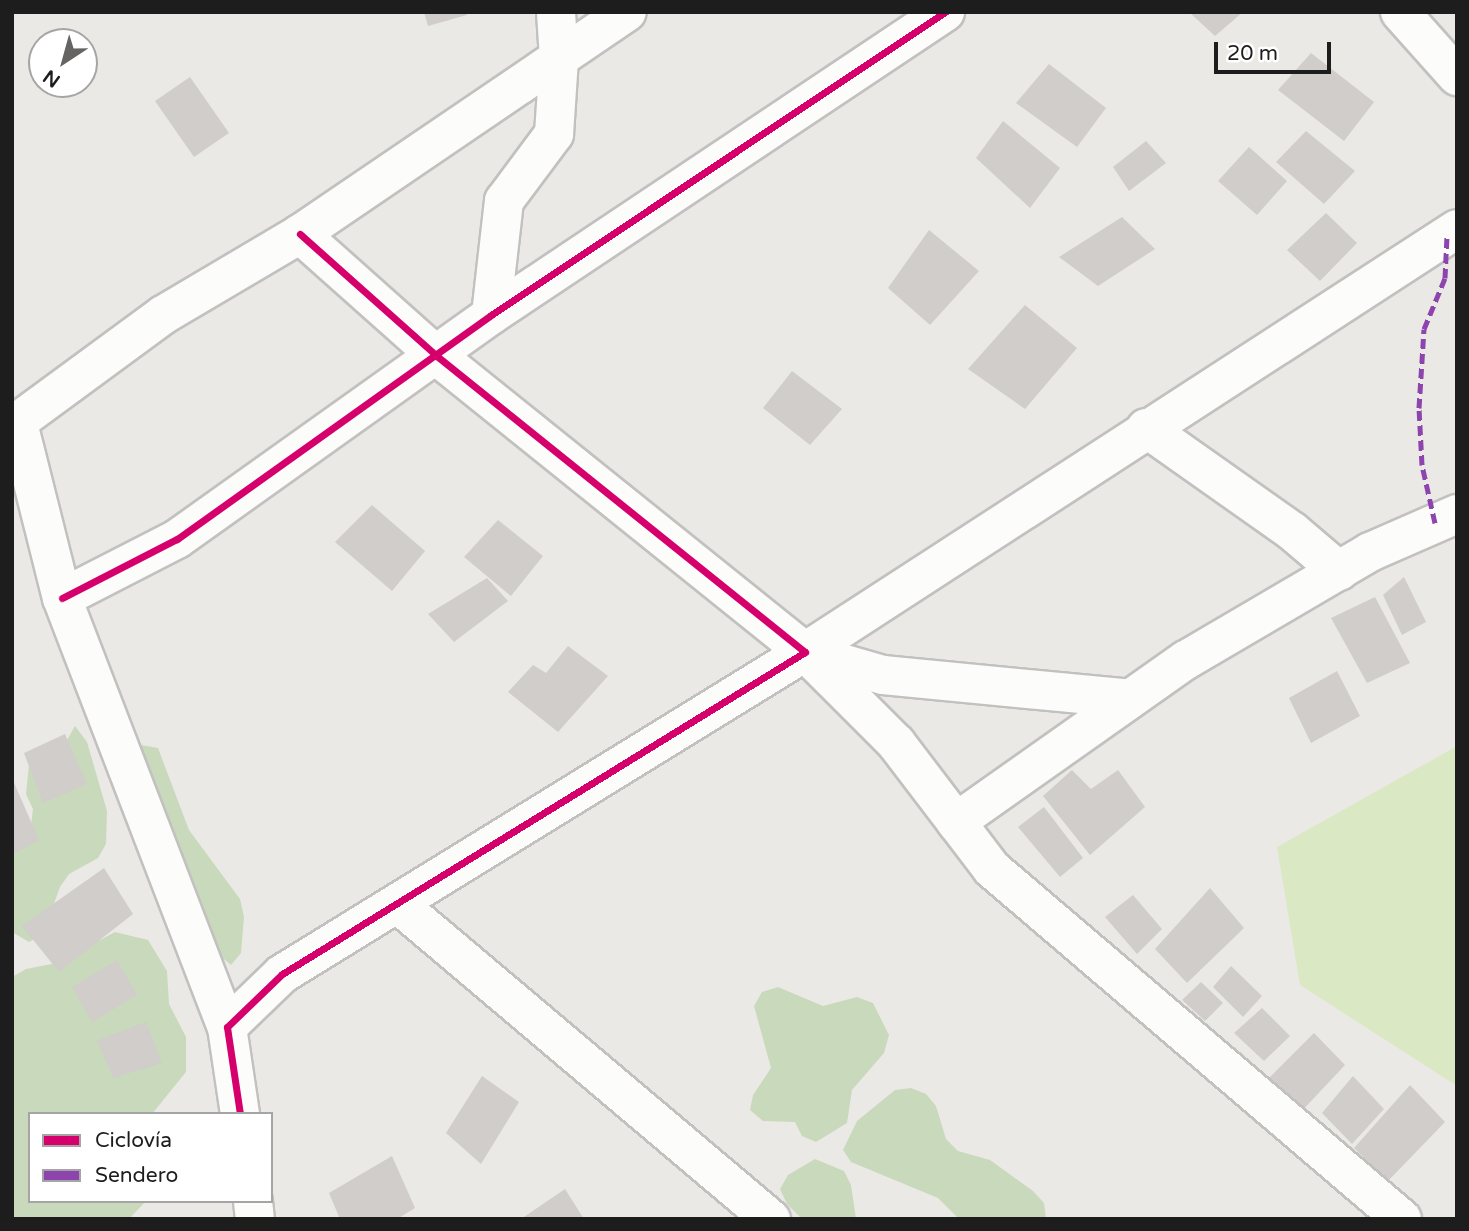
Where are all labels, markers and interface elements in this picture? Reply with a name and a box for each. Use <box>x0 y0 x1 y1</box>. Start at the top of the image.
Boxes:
north arrow <box>28 28 98 98</box>
scale bar <box>1217 28 1334 72</box>
text: 20 m <box>1227 41 1278 66</box>
text: N <box>39 65 64 92</box>
legend <box>28 1112 273 1203</box>
text: Ciclovía <box>95 1128 172 1153</box>
text: Sendero <box>95 1163 178 1188</box>

